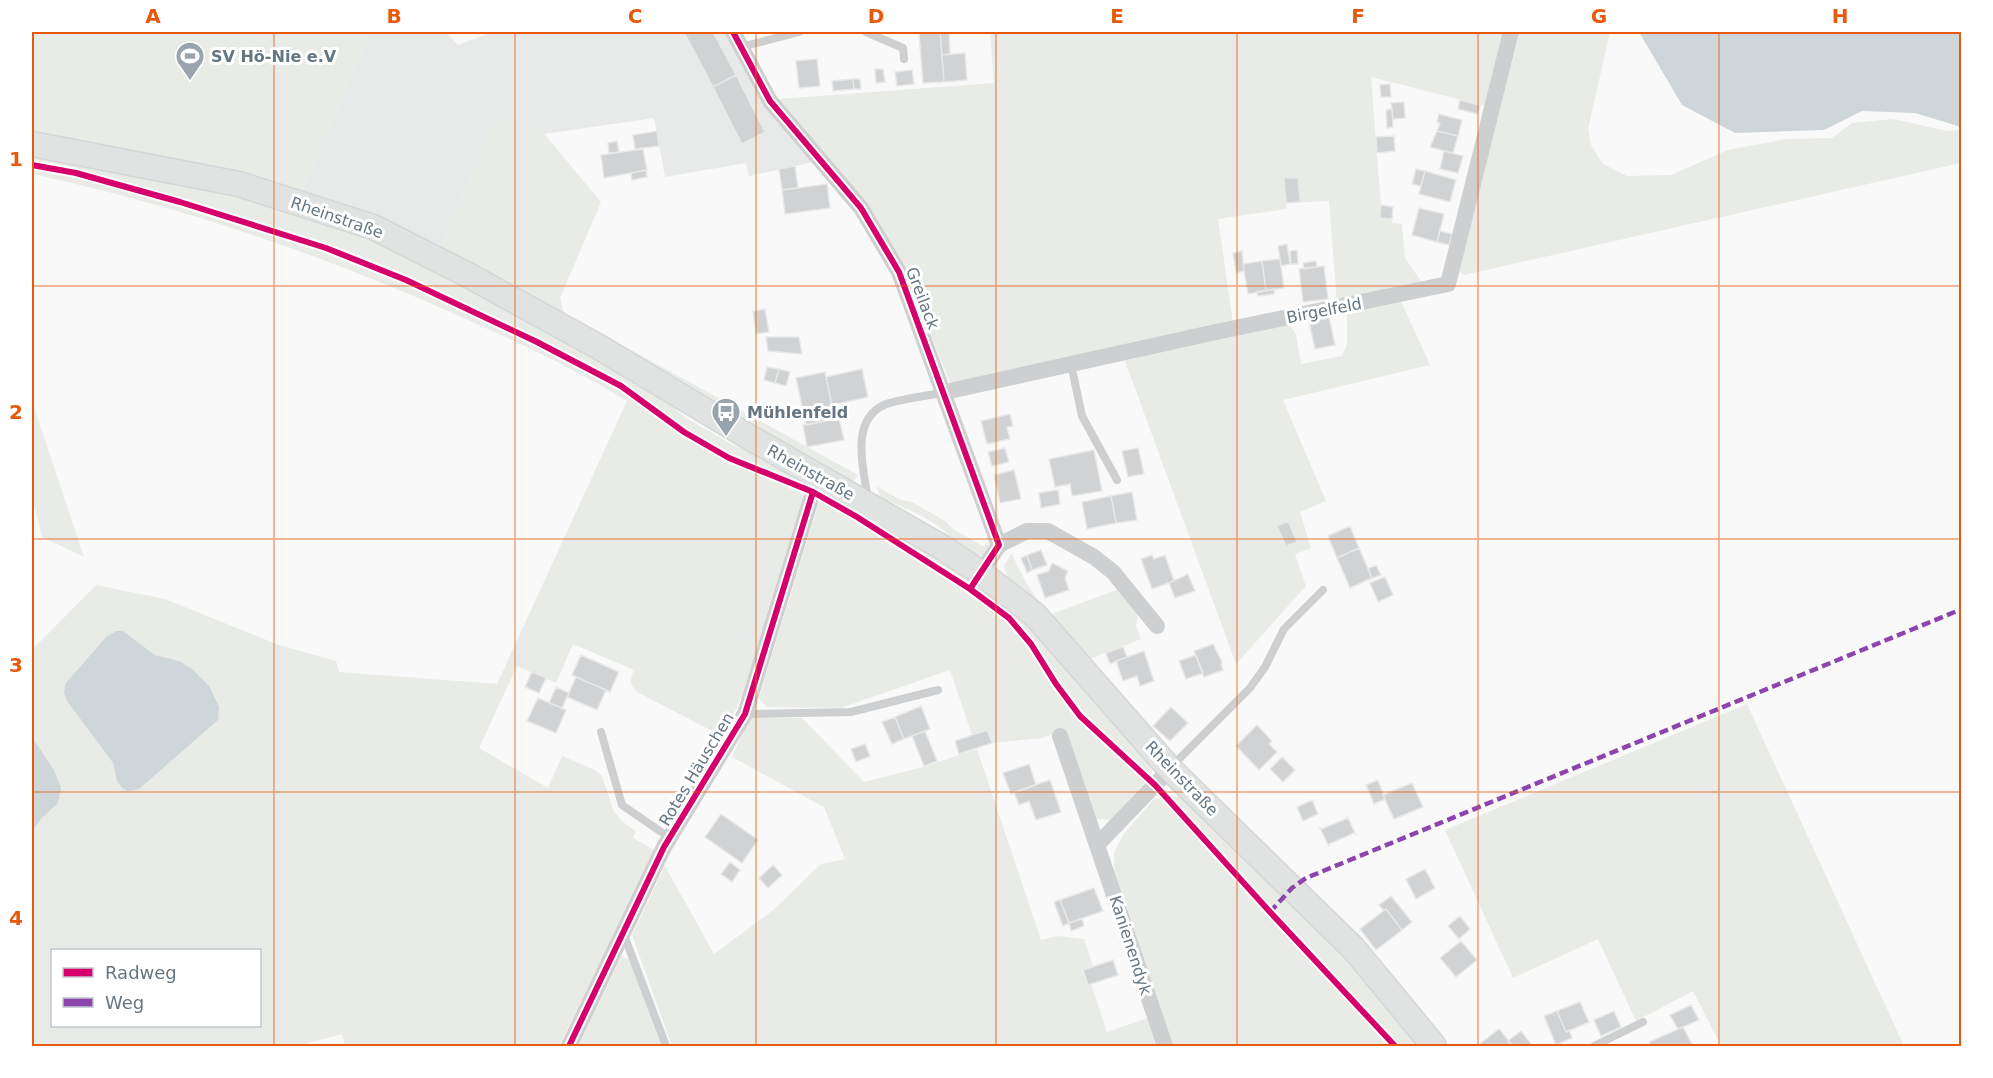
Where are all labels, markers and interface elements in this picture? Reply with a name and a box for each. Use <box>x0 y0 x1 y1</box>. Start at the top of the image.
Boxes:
text: A <box>145 4 161 28</box>
text: B <box>386 4 402 28</box>
text: C <box>628 4 642 28</box>
text: D <box>868 4 884 28</box>
text: E <box>1110 4 1124 28</box>
text: F <box>1351 4 1365 28</box>
text: G <box>1591 4 1607 28</box>
text: H <box>1832 4 1848 28</box>
sports icon: SV Hö-Nie e.V <box>174 40 206 82</box>
place label: SV Hö-Nie e.V <box>211 47 337 66</box>
text: 1 <box>9 147 23 171</box>
street label: Rheinstraße <box>288 193 386 242</box>
street label: Greilack <box>902 264 943 333</box>
street label: Birgelfeld <box>1285 294 1363 327</box>
bus stop icon: Mühlenfeld <box>710 396 742 438</box>
text: 2 <box>9 400 23 424</box>
place label: Mühlenfeld <box>747 403 848 422</box>
street label: Rheinstraße <box>764 441 858 504</box>
text: 3 <box>9 653 23 677</box>
street label: Rotes Häuschen <box>655 709 738 829</box>
street label: Rheinstraße <box>1141 737 1222 820</box>
street label: Kanienendyk <box>1106 893 1156 998</box>
text: 4 <box>9 906 23 930</box>
legend <box>51 949 261 1027</box>
text: Radweg <box>105 962 177 983</box>
text: Weg <box>105 992 144 1013</box>

